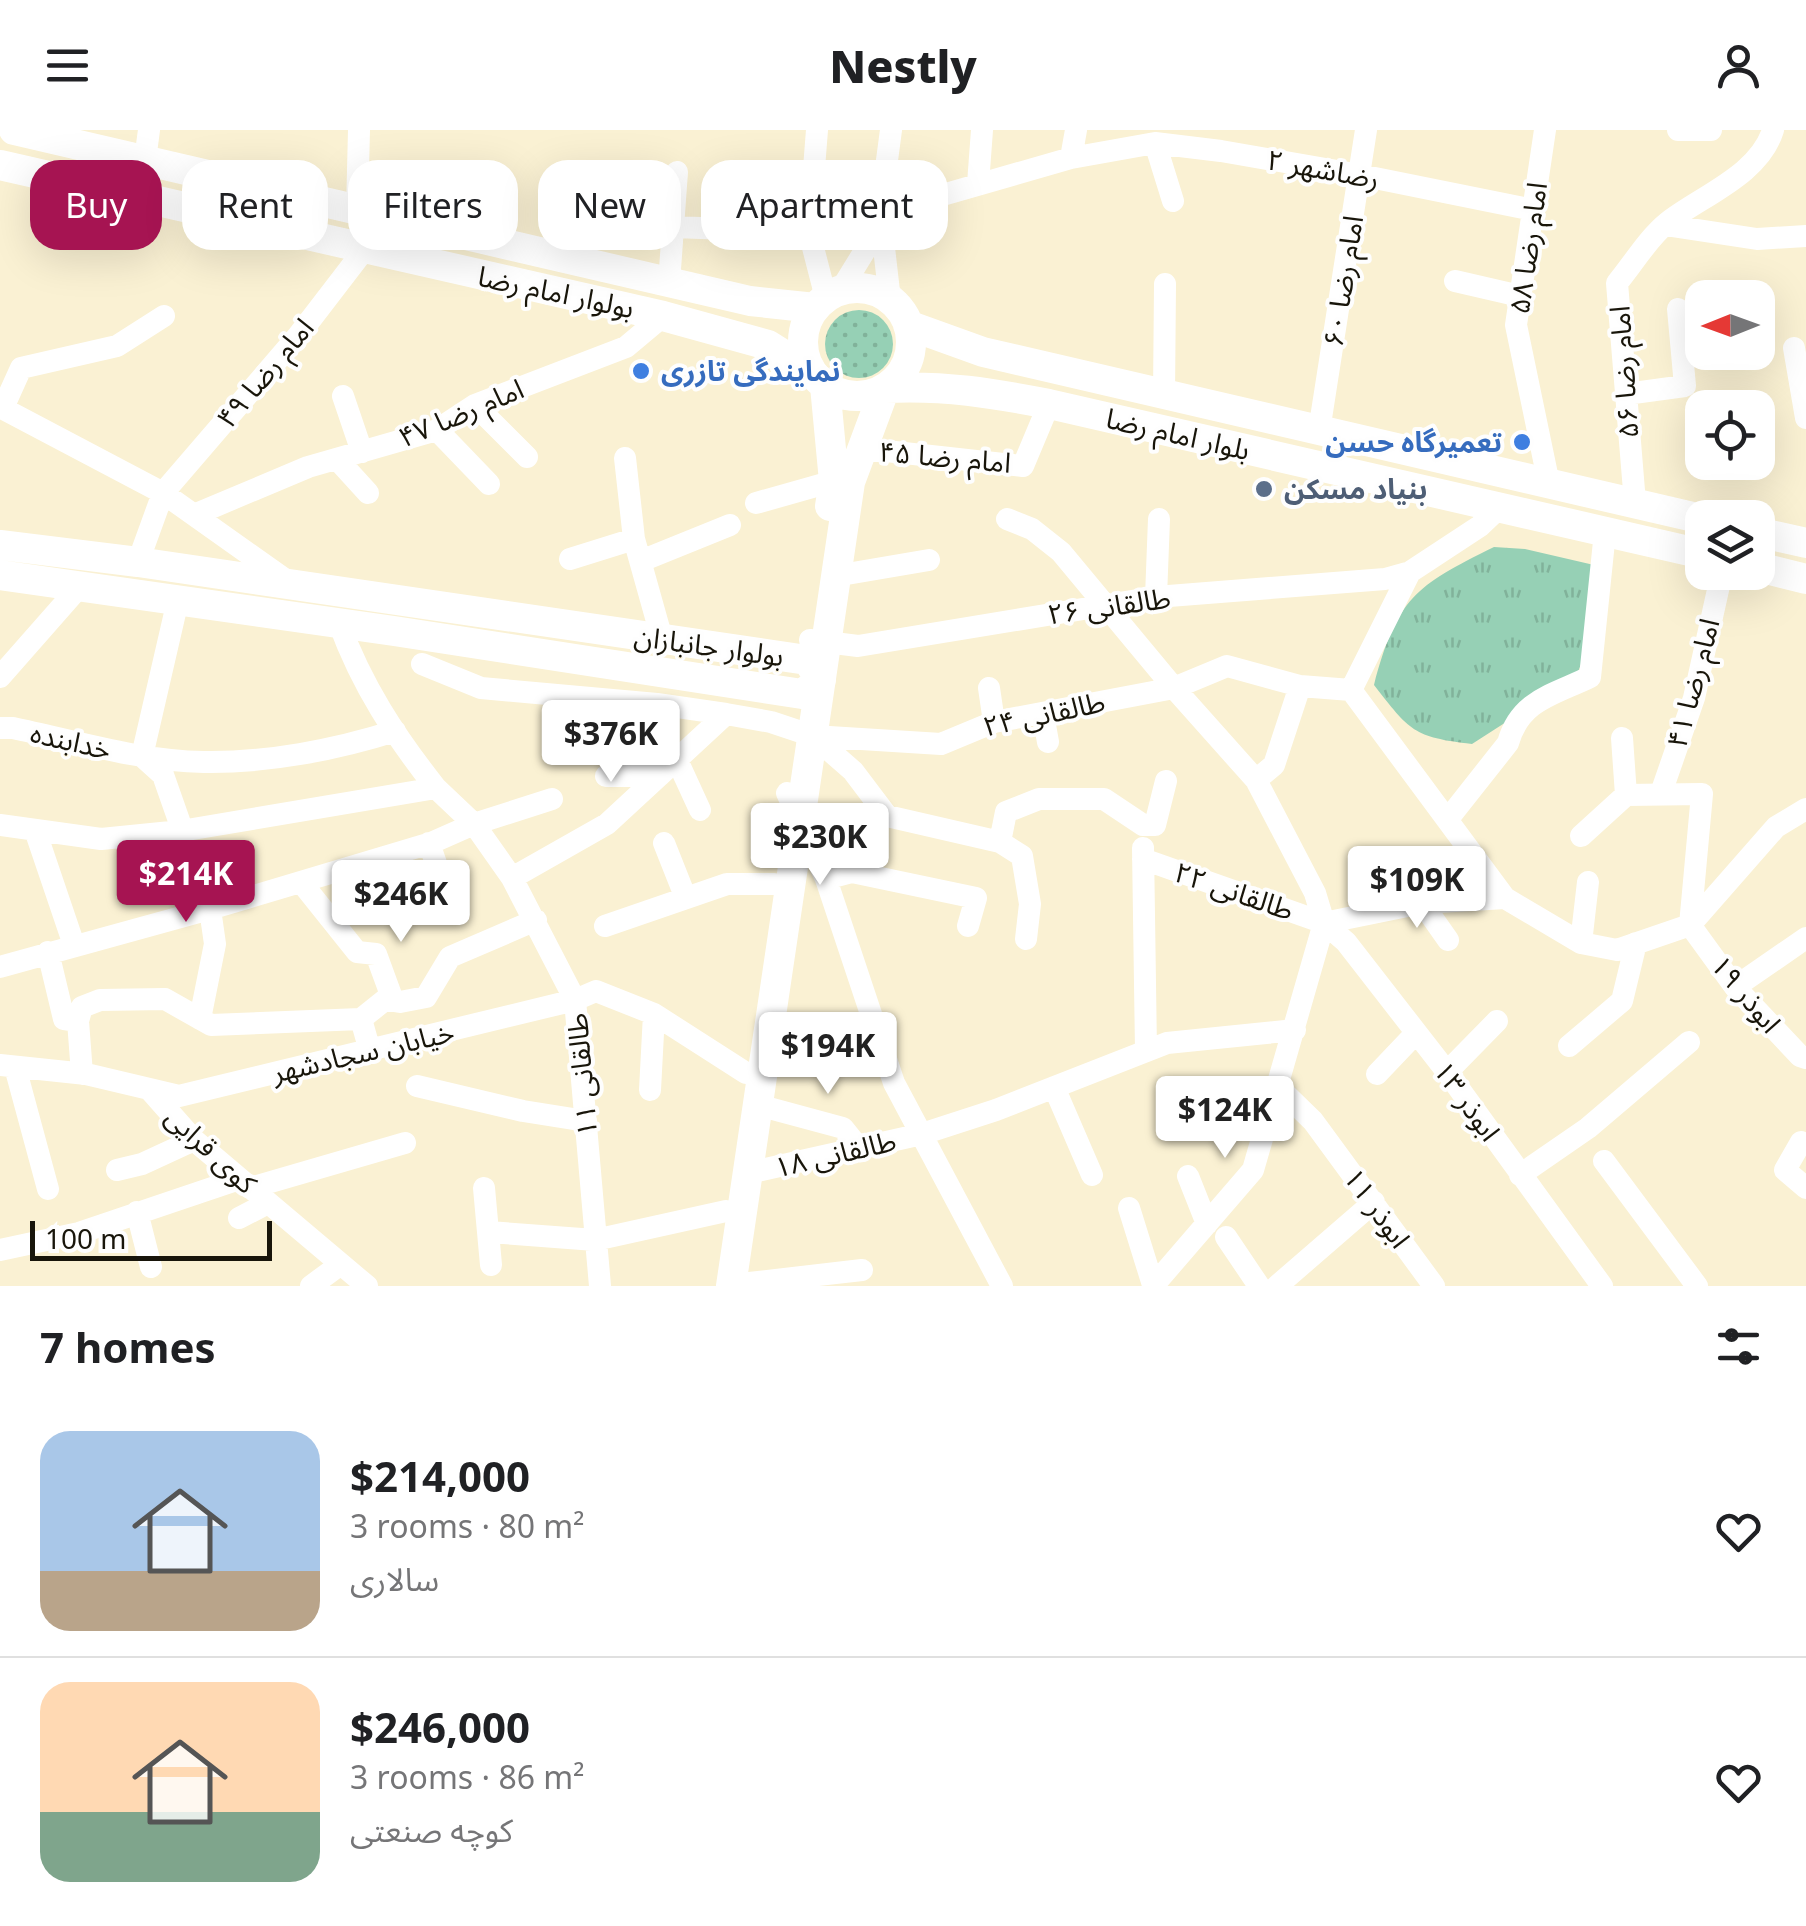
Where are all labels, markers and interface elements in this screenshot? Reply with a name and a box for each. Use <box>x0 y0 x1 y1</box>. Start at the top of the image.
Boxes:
text: Nestly <box>829 35 977 96</box>
icon: menu <box>40 38 95 93</box>
icon: person <box>1711 38 1766 93</box>
street label: رضاشهر ۲ <box>1264 139 1382 197</box>
chip: Buy <box>30 160 162 250</box>
chip: Rent <box>182 160 328 250</box>
chip: Filters <box>348 160 518 250</box>
chip: New <box>538 160 681 250</box>
chip: Apartment <box>701 160 948 250</box>
street label: امام رضا ۵۸ <box>1499 180 1558 317</box>
street label: امام رضا ۶۰ <box>1313 212 1374 350</box>
street label: بولوار امام رضا <box>474 256 638 329</box>
north arrow <box>1685 280 1775 370</box>
map controls <box>1685 280 1775 590</box>
street label: امام رضا ۵۶ <box>1599 304 1650 440</box>
street label: امام رضا ۴۹ <box>207 309 324 437</box>
place label: نمایندگی تازری <box>661 351 840 389</box>
marker: نمایندگی تازری <box>630 360 652 382</box>
street label: امام رضا ۴۷ <box>392 369 530 458</box>
button: locate <box>1685 390 1775 480</box>
street label: بلوار امام رضا <box>1102 398 1254 471</box>
place label: تعمیرگاه حسن <box>1325 422 1502 460</box>
street label: امام رضا ۴۵ <box>877 431 1013 484</box>
marker: تعمیرگاه حسن <box>1511 431 1533 453</box>
place label: بنیاد مسکن <box>1284 469 1427 507</box>
marker: بنیاد مسکن <box>1253 478 1275 500</box>
button: layers <box>1685 500 1775 590</box>
street label: طالقانی ۲۶ <box>1045 578 1173 632</box>
street label: امام رضا ۴۱ <box>1657 614 1730 752</box>
street label: بولوار جانبازان <box>632 616 786 674</box>
street label: طالقانی ۲۴ <box>979 682 1108 744</box>
pin: $376K <box>541 700 681 785</box>
text: $376K <box>564 711 658 754</box>
street label: خدابنده <box>27 712 115 768</box>
pin: $230K <box>750 803 890 888</box>
text: $230K <box>773 814 867 857</box>
pin: $214K <box>116 840 256 925</box>
pin: $109K <box>1347 846 1487 931</box>
text: $214K <box>139 851 233 894</box>
street label: طالقانی ۲۲ <box>1170 852 1299 928</box>
text: $109K <box>1370 857 1464 900</box>
pin: $246K <box>331 860 471 945</box>
text: $246K <box>354 871 448 914</box>
street label: ابوذر ۱۹ <box>1703 947 1790 1040</box>
street label: خیابان سجادشهر <box>267 1012 458 1091</box>
street label: طالقانی ۱۱ <box>557 1012 605 1138</box>
pin: $194K <box>758 1012 898 1097</box>
text: $194K <box>781 1023 875 1066</box>
street label: ابوذر ۱۳ <box>1426 1053 1510 1148</box>
pin: $124K <box>1155 1076 1295 1161</box>
text: $124K <box>1178 1087 1272 1130</box>
street label: کوی قرایی <box>158 1097 266 1202</box>
street label: طالقانی ۱۸ <box>770 1121 899 1185</box>
street label: ابوذر ۱۱ <box>1336 1160 1420 1255</box>
scale bar <box>30 1216 272 1260</box>
text: 100 m <box>45 1219 127 1257</box>
text: 7 homes <box>40 1318 216 1375</box>
icon: filters <box>1711 1319 1766 1374</box>
text: $214,000 <box>350 1447 530 1504</box>
icon: home <box>120 1471 240 1591</box>
text: 3 rooms · 80 m² <box>350 1504 584 1547</box>
icon: heart <box>1711 1504 1766 1559</box>
text: سالاری <box>350 1557 439 1600</box>
text: $246,000 <box>350 1698 530 1755</box>
icon: home <box>120 1722 240 1842</box>
text: 3 rooms · 86 m² <box>350 1755 584 1798</box>
icon: heart <box>1711 1755 1766 1810</box>
text: کوچه صنعتی <box>350 1808 513 1851</box>

